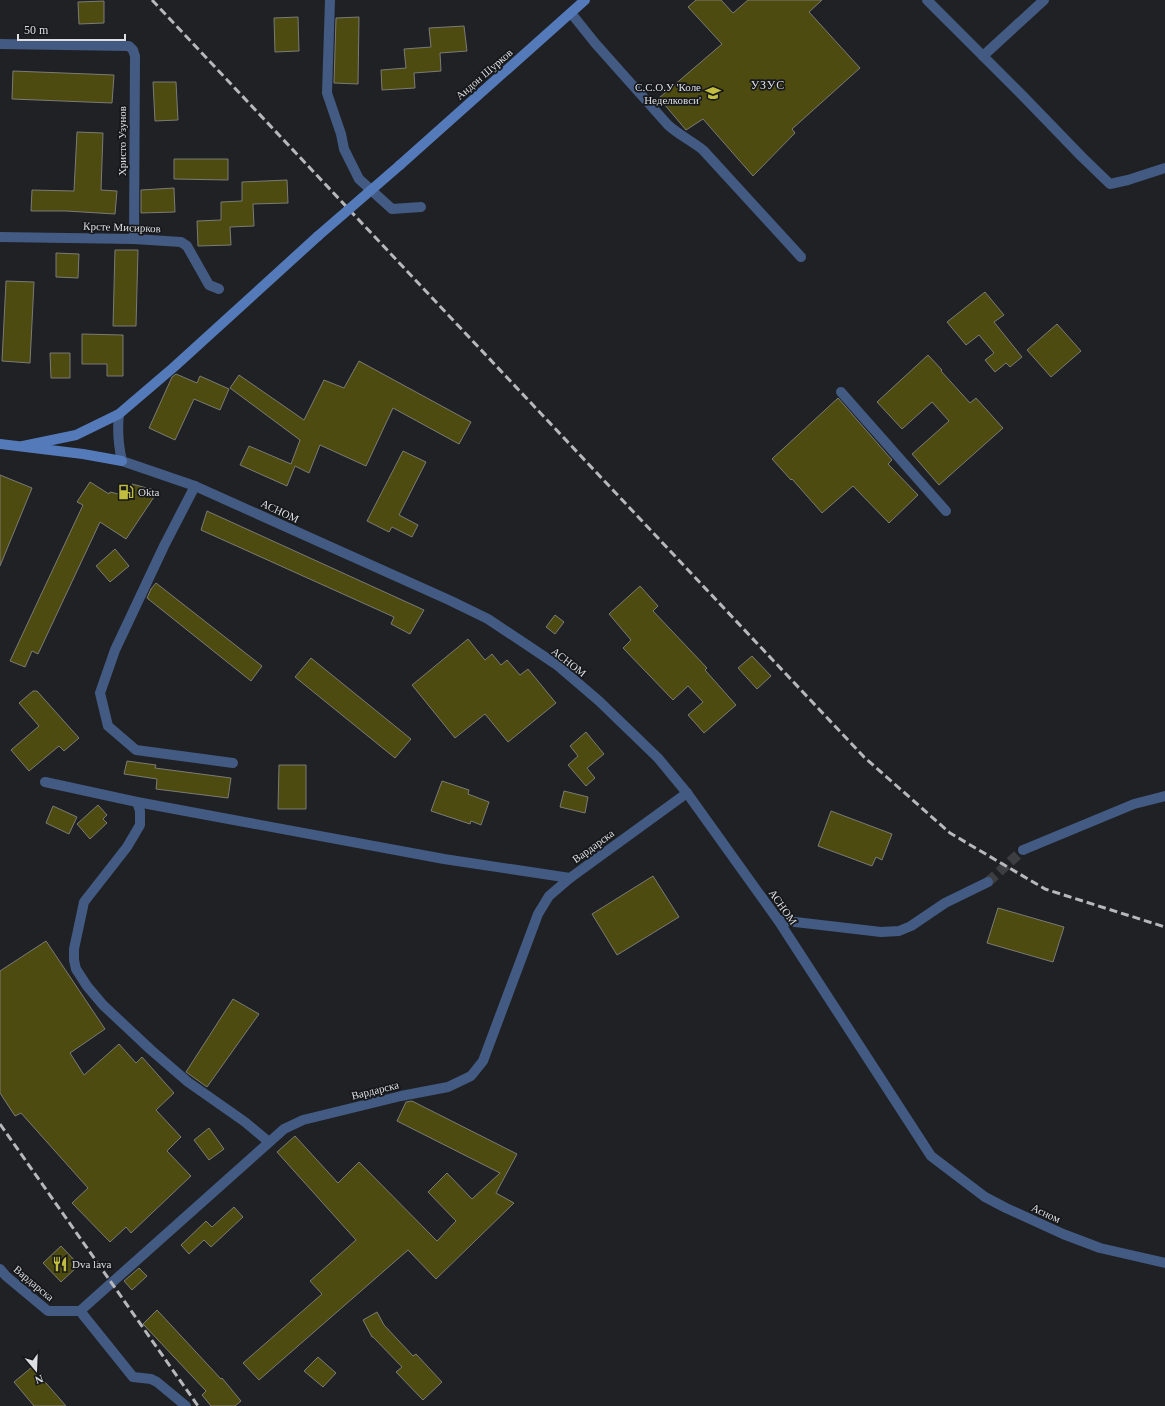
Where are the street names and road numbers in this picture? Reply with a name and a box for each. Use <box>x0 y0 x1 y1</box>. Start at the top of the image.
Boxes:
street label: Андон Шурков <box>453 46 515 102</box>
street label: Христо Узунов <box>116 106 128 176</box>
street label: Крсте Мисирков <box>83 220 161 234</box>
street label: АСНОМ <box>259 497 301 525</box>
street label: АСНОМ <box>549 645 589 679</box>
street label: Вардарска <box>570 827 616 865</box>
street label: АСНОМ <box>766 887 800 927</box>
street label: Вардарска <box>350 1078 400 1102</box>
street label: Асном <box>1030 1201 1062 1225</box>
street label: Вардарска <box>12 1263 57 1303</box>

